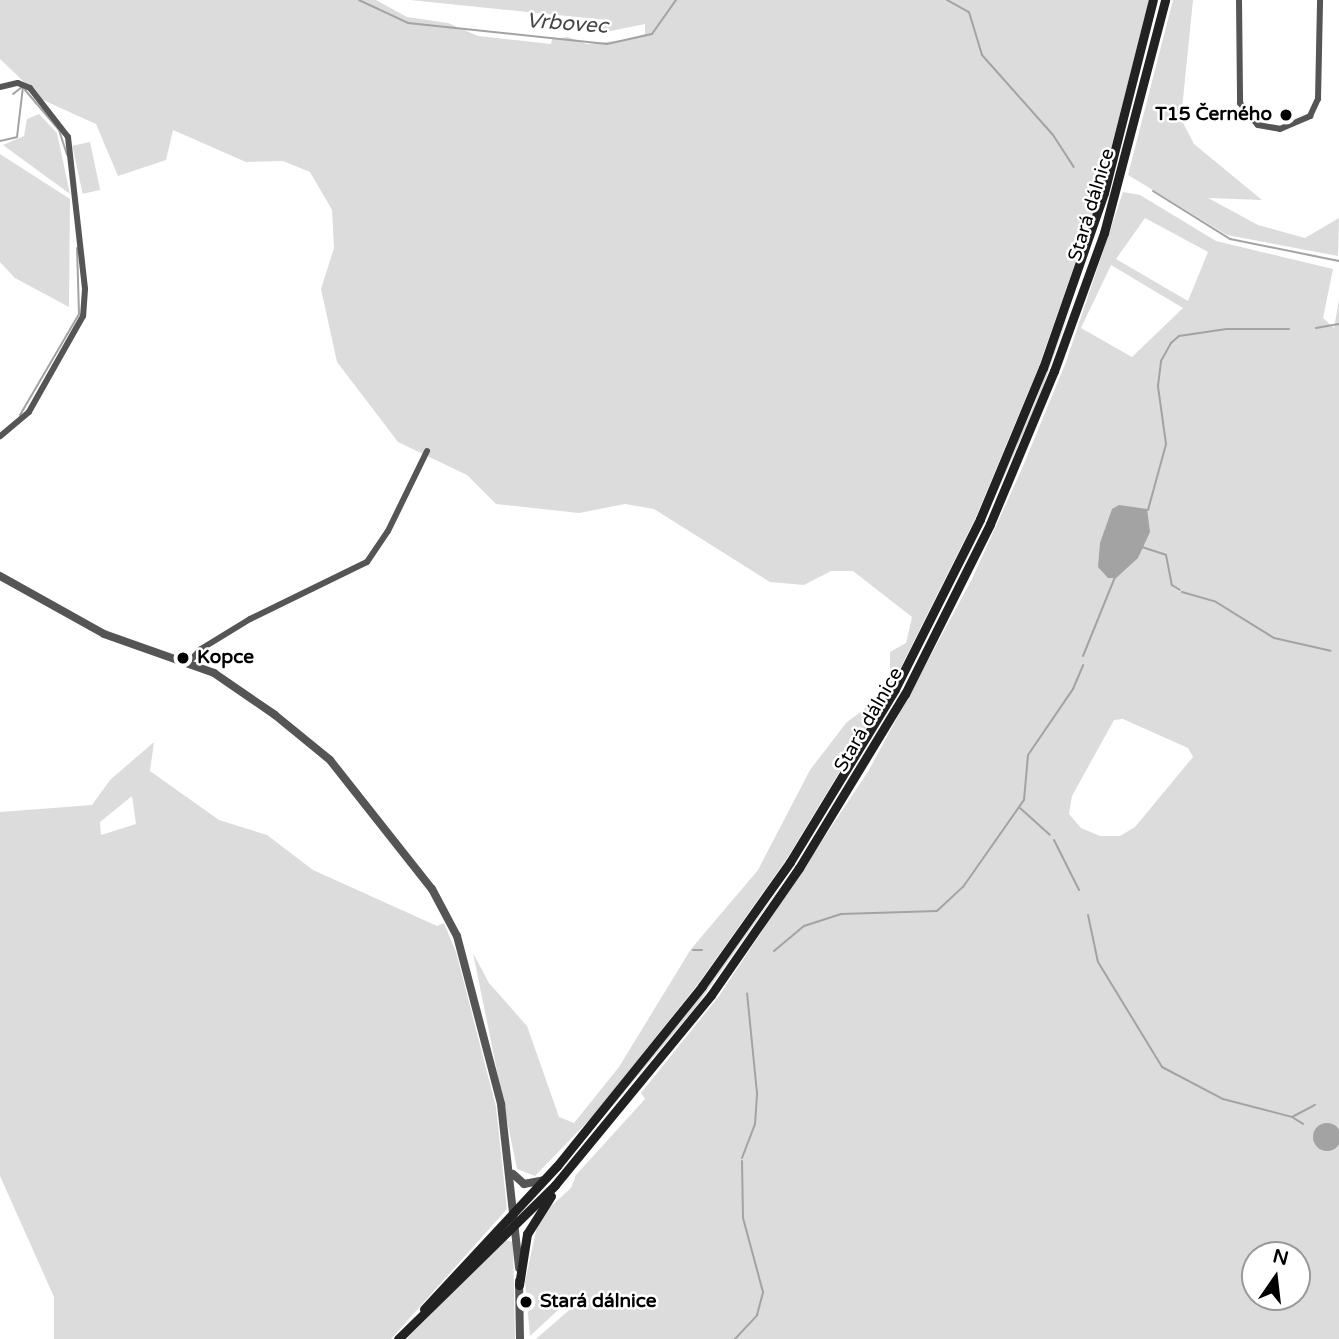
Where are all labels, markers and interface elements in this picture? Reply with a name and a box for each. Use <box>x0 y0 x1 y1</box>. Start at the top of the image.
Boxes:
water label: Vrbovec <box>525 9 609 39</box>
place label: T15 Černého <box>1155 104 1272 126</box>
marker: T15 Černého <box>1278 107 1294 123</box>
street label: Stará dálnice <box>1064 146 1120 264</box>
place label: Kopce <box>197 647 254 669</box>
marker: Kopce <box>175 650 191 666</box>
street label: Stará dálnice <box>830 664 908 776</box>
north arrow <box>1241 1241 1311 1311</box>
text: N <box>1271 1245 1291 1270</box>
place label: Stará dálnice <box>540 1291 657 1313</box>
marker: Stará dálnice <box>518 1294 534 1310</box>

